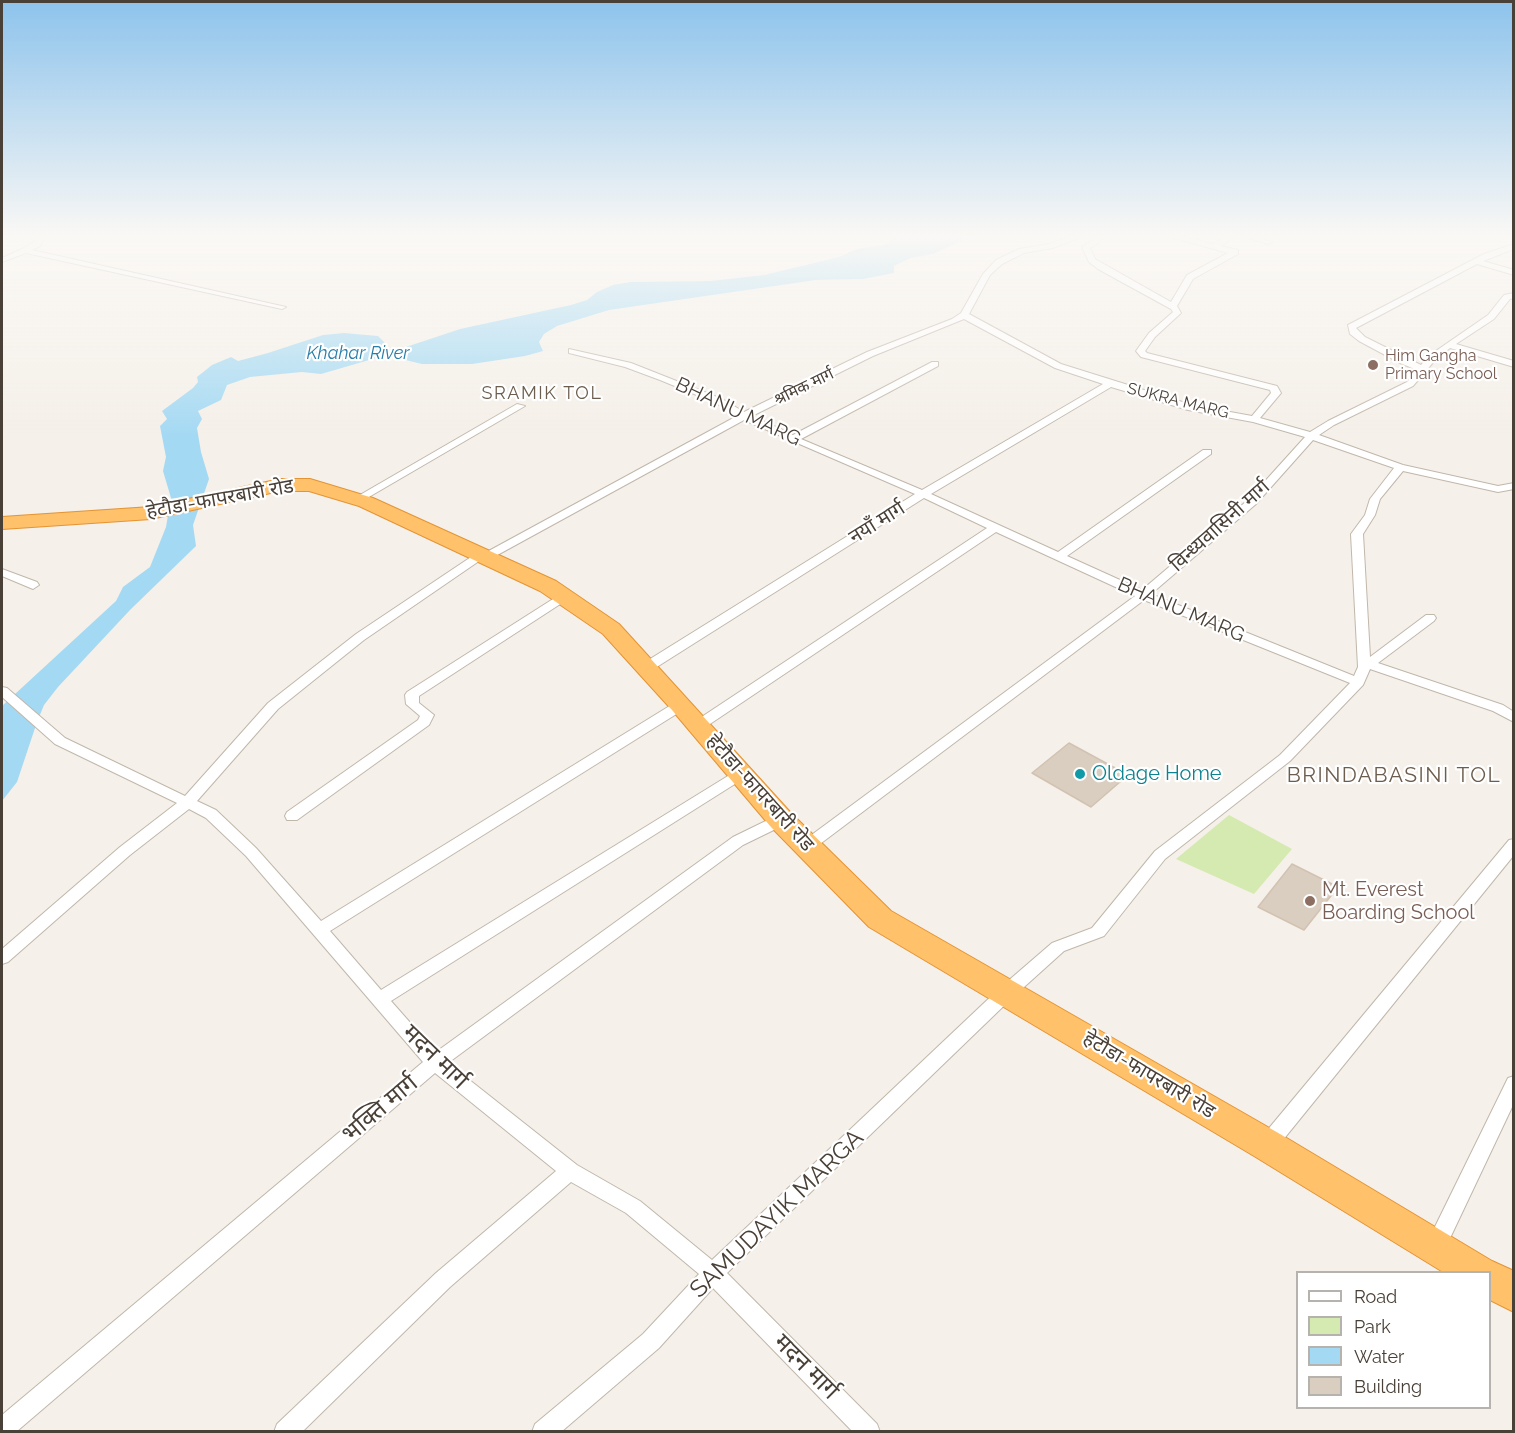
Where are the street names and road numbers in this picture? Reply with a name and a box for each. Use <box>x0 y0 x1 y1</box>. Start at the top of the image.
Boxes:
street label: श्रमिक मार्ग <box>771 364 837 410</box>
street label: BHANU MARG <box>671 372 805 452</box>
street label: SUKRA MARG <box>1125 379 1231 423</box>
street label: हेटौडा-फापरबारी रोड <box>144 474 296 524</box>
street label: विन्ध्यवासिनी मार्ग <box>1165 475 1275 577</box>
street label: नयाँ मार्ग <box>845 497 909 549</box>
street label: BHANU MARG <box>1114 572 1248 648</box>
street label: हेटौडा-फापरबारी रोड <box>701 729 819 857</box>
street label: मदन मार्ग <box>396 1019 474 1095</box>
street label: हेटौडा-फापरबारी रोड <box>1079 1026 1219 1124</box>
street label: भक्ति मार्ग <box>336 1069 424 1149</box>
street label: SAMUDAYIK MARGA <box>684 1124 870 1304</box>
street label: मदन मार्ग <box>767 1328 845 1406</box>

